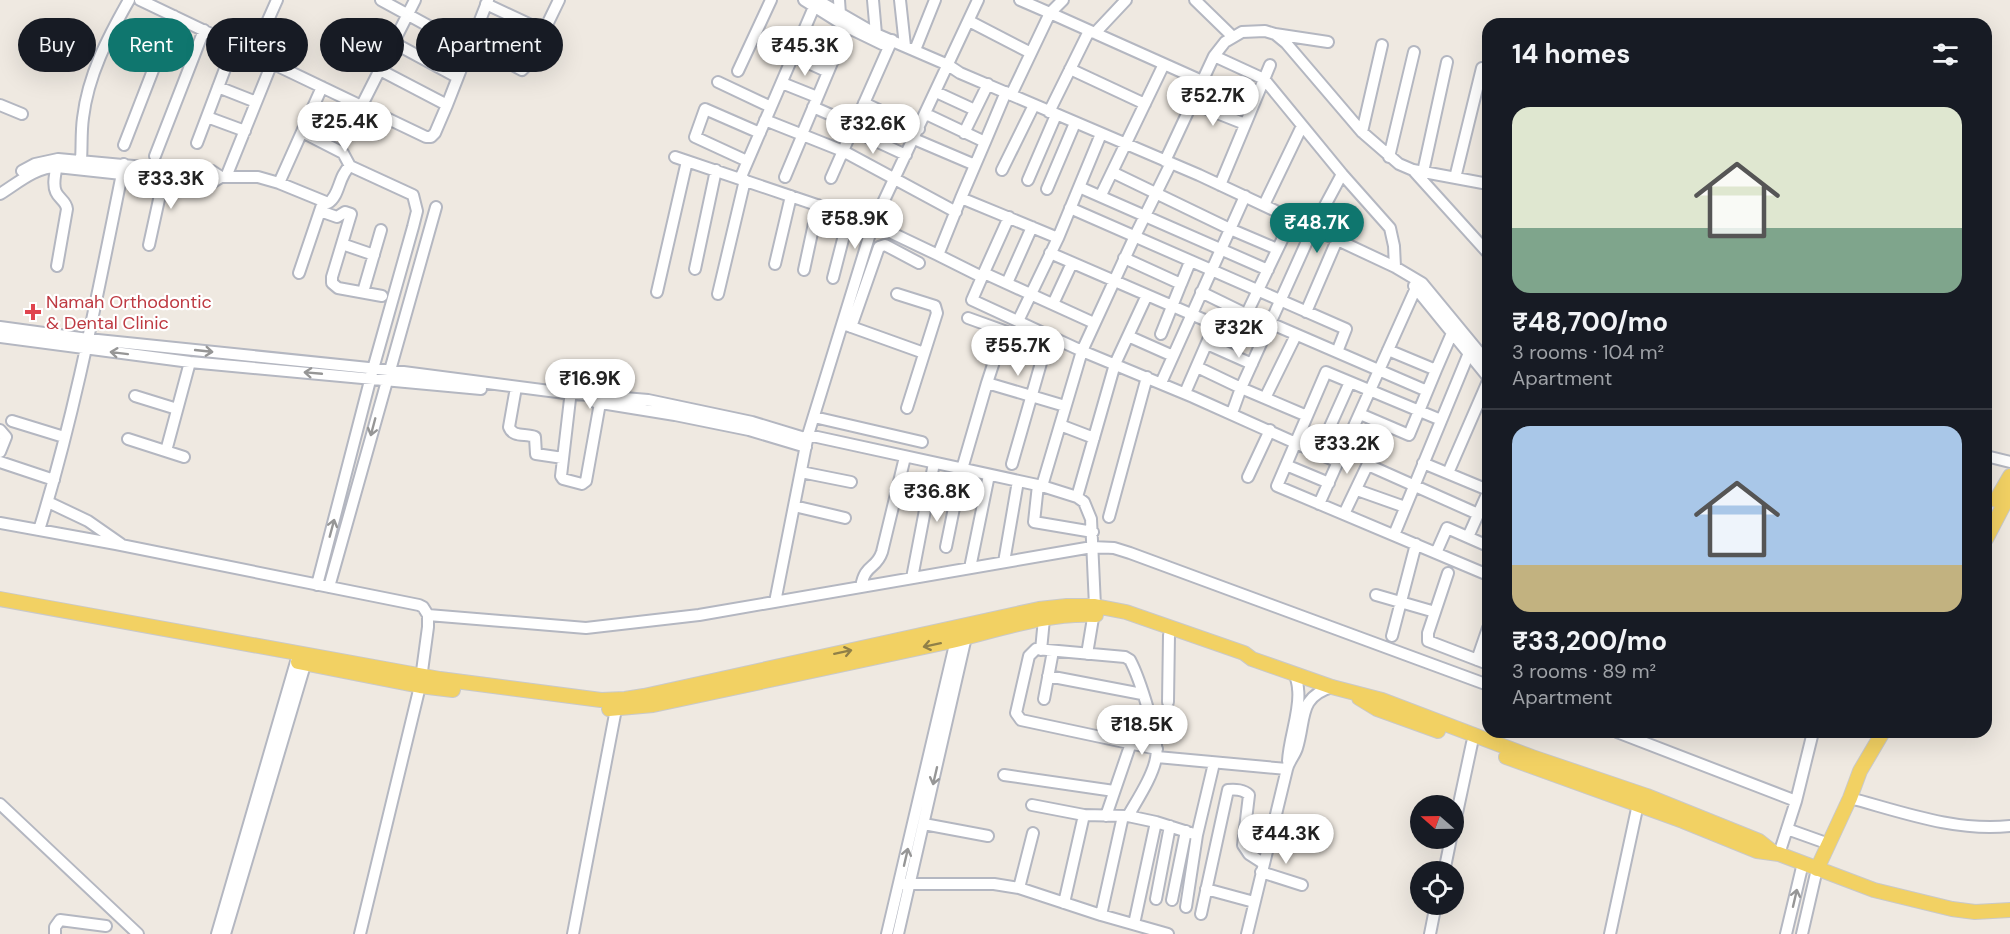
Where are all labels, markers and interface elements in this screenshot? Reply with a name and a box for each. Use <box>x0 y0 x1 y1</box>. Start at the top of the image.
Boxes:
chip: Buy <box>18 18 96 72</box>
chip: Rent <box>108 18 194 72</box>
chip: Filters <box>206 18 308 72</box>
chip: New <box>320 18 404 72</box>
chip: Apartment <box>416 18 563 72</box>
pin: ₹45.3K <box>756 26 854 77</box>
text: ₹45.3K <box>771 32 839 58</box>
text: 14 homes <box>1512 37 1630 71</box>
icon: filters <box>1929 38 1962 71</box>
pin: ₹52.7K <box>1164 76 1262 127</box>
text: ₹52.7K <box>1181 82 1245 108</box>
pin: ₹25.4K <box>296 102 394 153</box>
pin: ₹32.6K <box>824 104 922 155</box>
text: ₹25.4K <box>311 108 379 134</box>
text: ₹32.6K <box>840 110 906 136</box>
icon: home <box>1683 146 1791 254</box>
pin: ₹33.3K <box>122 159 220 210</box>
text: ₹33.3K <box>138 165 204 191</box>
pin: ₹58.9K <box>806 199 904 250</box>
pin: ₹48.7K <box>1268 203 1366 254</box>
text: ₹58.9K <box>821 205 889 231</box>
text: ₹48.7K <box>1284 209 1350 235</box>
place label: Namah Orthodontic & Dental Clinic <box>46 290 212 335</box>
marker: Namah Orthodontic & Dental Clinic <box>24 303 42 321</box>
text: ₹48,700/mo <box>1512 305 1668 339</box>
pin: ₹32K <box>1203 308 1275 359</box>
text: ₹32K <box>1215 314 1263 340</box>
pin: ₹55.7K <box>969 326 1067 377</box>
text: ₹55.7K <box>985 332 1051 358</box>
text: 3 rooms · 104 m² <box>1512 339 1664 365</box>
one-way arrow <box>194 346 213 357</box>
one-way arrow <box>109 348 129 359</box>
pin: ₹16.9K <box>541 359 639 410</box>
text: ₹16.9K <box>559 365 621 391</box>
text: Apartment <box>1512 365 1612 391</box>
one-way arrow <box>303 367 323 378</box>
one-way arrow <box>367 417 378 436</box>
pin: ₹33.2K <box>1298 424 1396 475</box>
text: ₹33.2K <box>1314 430 1380 456</box>
icon: home <box>1683 465 1791 573</box>
pin: ₹36.8K <box>888 472 986 523</box>
text: ₹36.8K <box>903 478 971 504</box>
one-way arrow <box>326 519 338 538</box>
text: ₹33,200/mo <box>1512 624 1667 658</box>
one-way arrow <box>923 640 942 651</box>
one-way arrow <box>833 646 852 658</box>
text: 3 rooms · 89 m² <box>1512 658 1656 684</box>
text: Apartment <box>1512 684 1612 710</box>
pin: ₹18.5K <box>1093 705 1191 756</box>
text: ₹18.5K <box>1111 711 1173 737</box>
one-way arrow <box>928 766 940 785</box>
north arrow <box>1410 795 1464 849</box>
map controls <box>1410 795 1464 915</box>
pin: ₹44.3K <box>1237 814 1335 865</box>
text: ₹44.3K <box>1252 820 1320 846</box>
one-way arrow <box>900 847 912 866</box>
button: locate <box>1410 861 1464 915</box>
one-way arrow <box>1789 889 1801 908</box>

